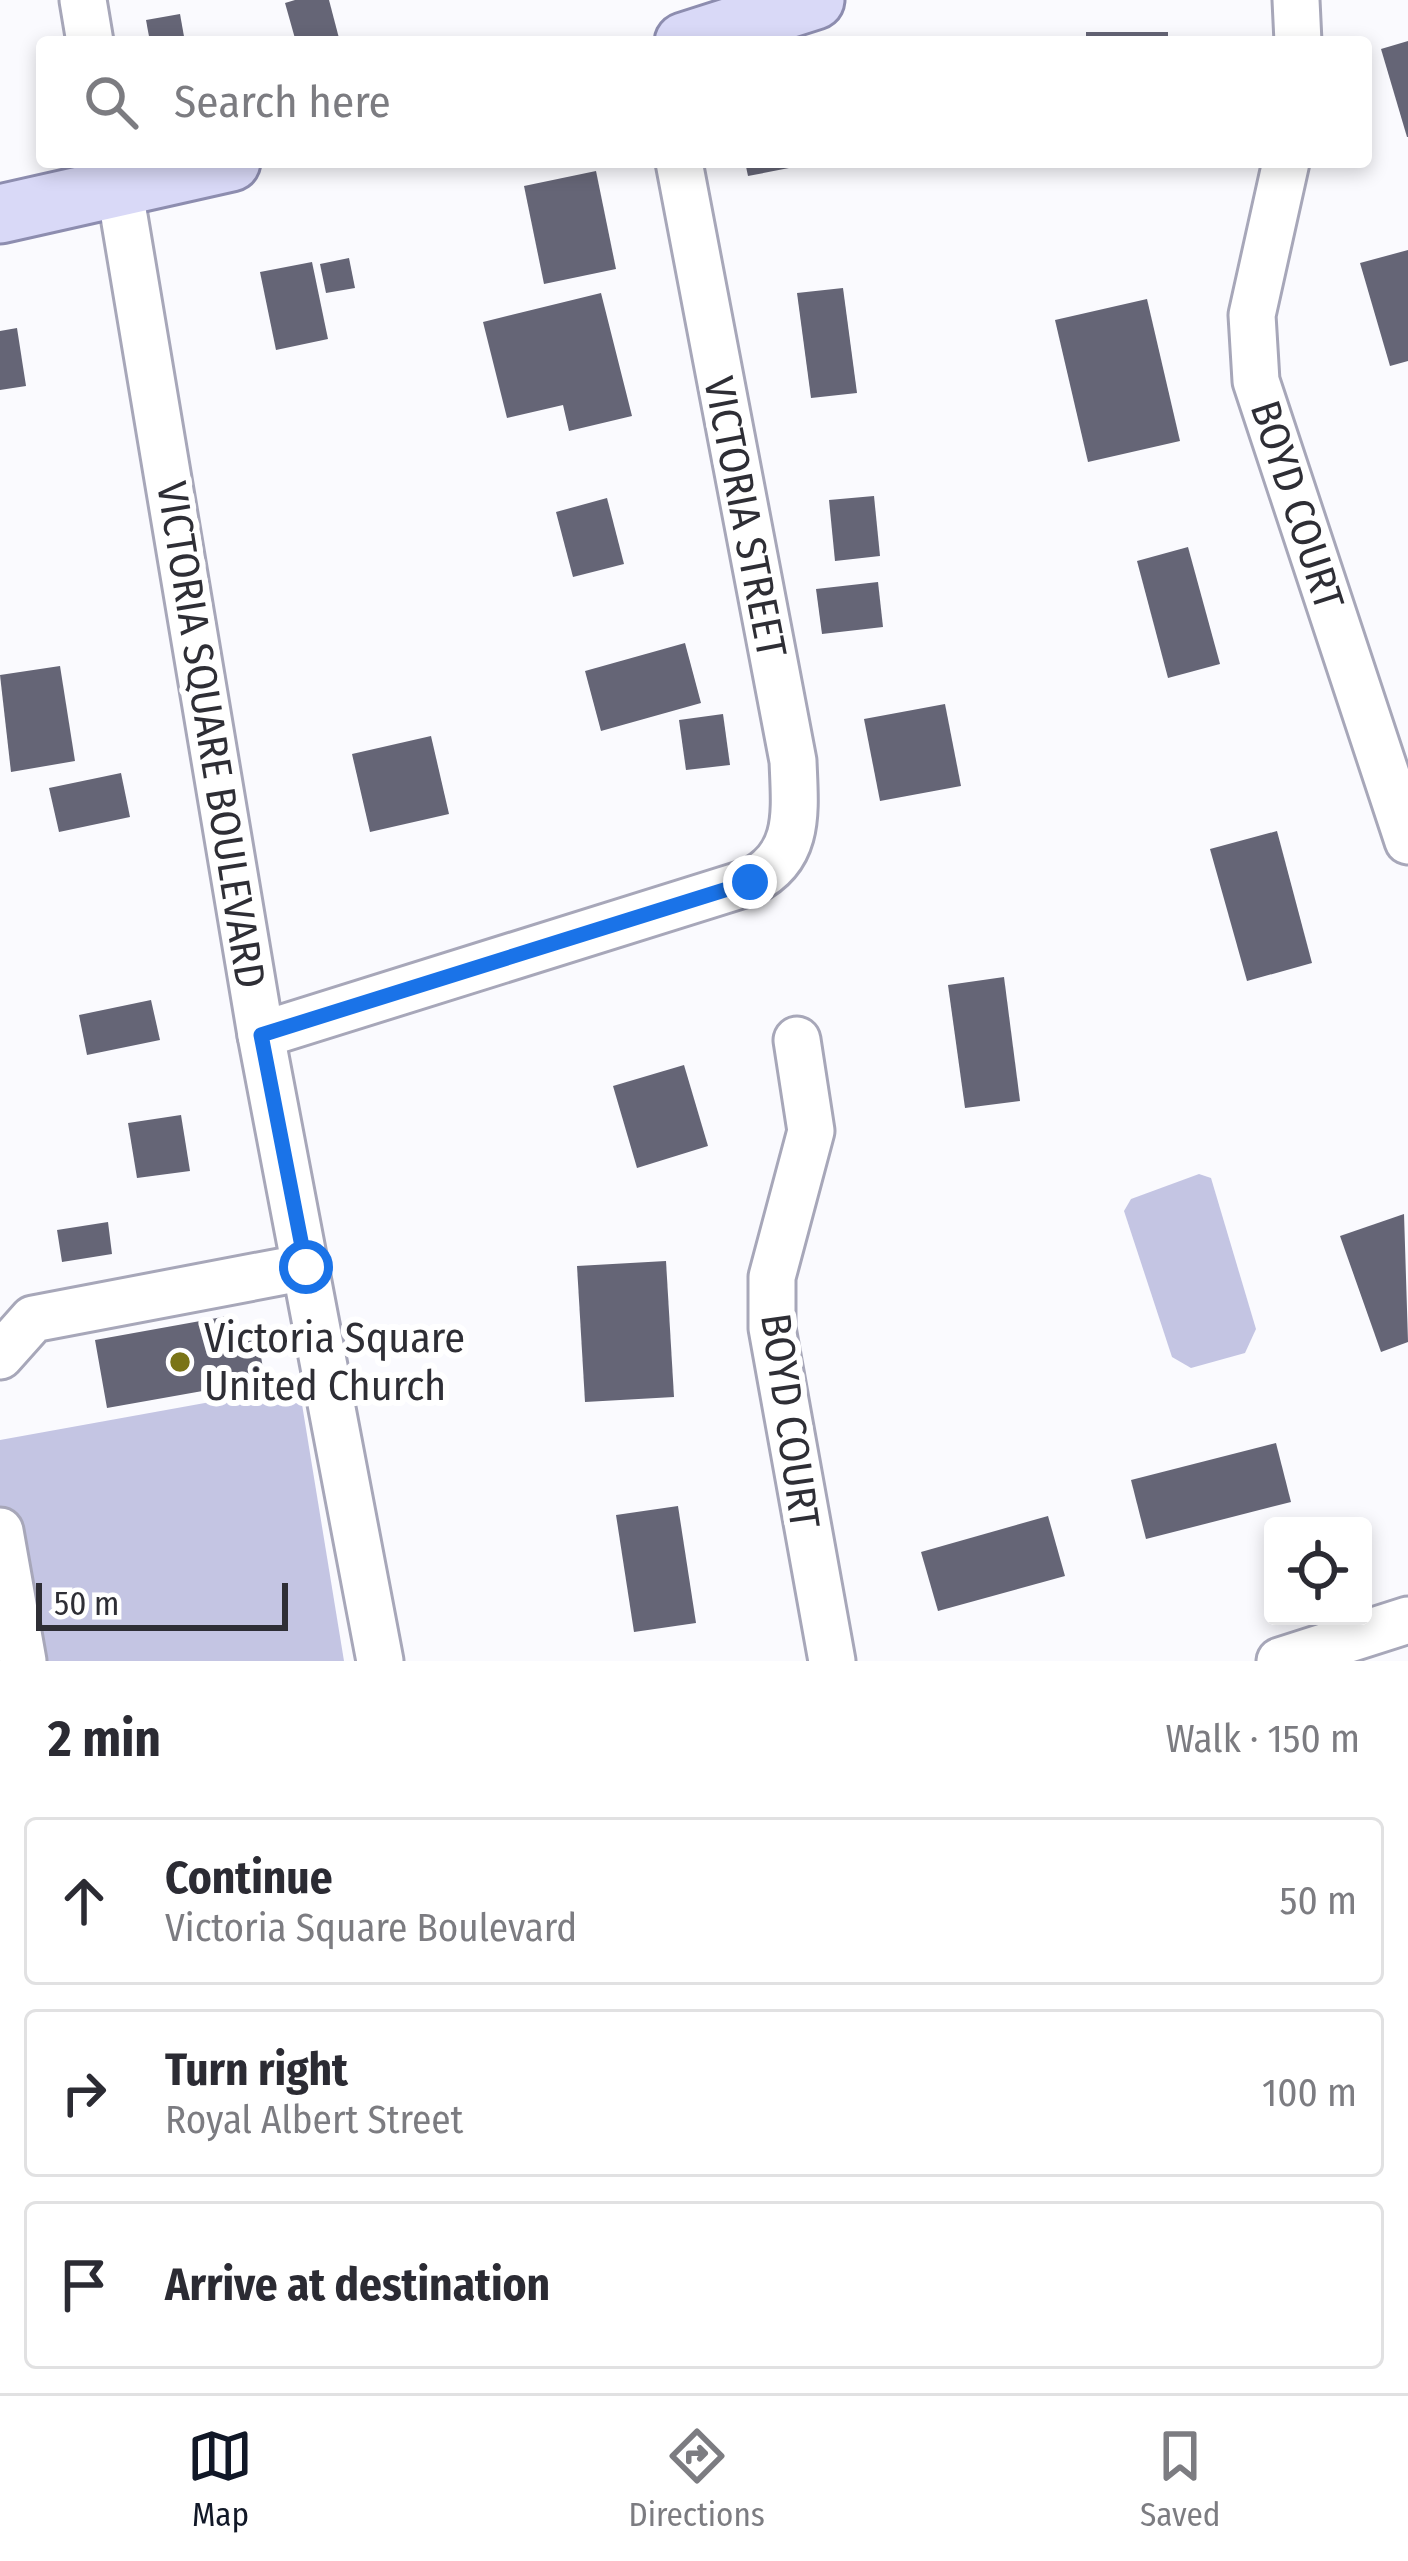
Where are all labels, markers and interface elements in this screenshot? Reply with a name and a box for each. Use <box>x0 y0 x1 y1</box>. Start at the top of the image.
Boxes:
search box <box>36 36 1372 168</box>
icon: search <box>78 69 144 135</box>
text: Search here <box>174 75 391 129</box>
street label: VICTORIA STREET <box>693 373 797 662</box>
street label: BOYD COURT <box>1240 394 1354 616</box>
street label: VICTORIA SQUARE BOULEVARD <box>146 478 276 992</box>
route end <box>723 855 777 909</box>
route start <box>279 1240 333 1294</box>
street label: BOYD COURT <box>750 1310 830 1532</box>
place label: Victoria Square United Church <box>204 1313 465 1411</box>
marker: Victoria Square United Church <box>167 1349 193 1375</box>
map controls <box>1264 1517 1372 1625</box>
button: locate <box>1264 1517 1372 1625</box>
scale bar <box>36 1577 288 1630</box>
text: 50 m <box>54 1584 119 1624</box>
text: 2 min <box>48 1708 161 1770</box>
text: Walk · 150 m <box>1166 1716 1360 1762</box>
text: Continue <box>165 1851 333 1905</box>
icon: ahead <box>51 1868 117 1934</box>
text: 50 m <box>1280 1878 1357 1924</box>
text: Victoria Square Boulevard <box>165 1905 577 1951</box>
text: Turn right <box>165 2043 348 2097</box>
icon: right <box>51 2060 117 2126</box>
text: 100 m <box>1262 2070 1357 2116</box>
text: Royal Albert Street <box>165 2097 463 2143</box>
icon: arrive <box>51 2252 117 2318</box>
text: Arrive at destination <box>165 2258 550 2312</box>
tab: Map <box>187 2423 253 2535</box>
tab: Directions <box>628 2423 765 2535</box>
tab: Saved <box>1140 2423 1220 2535</box>

